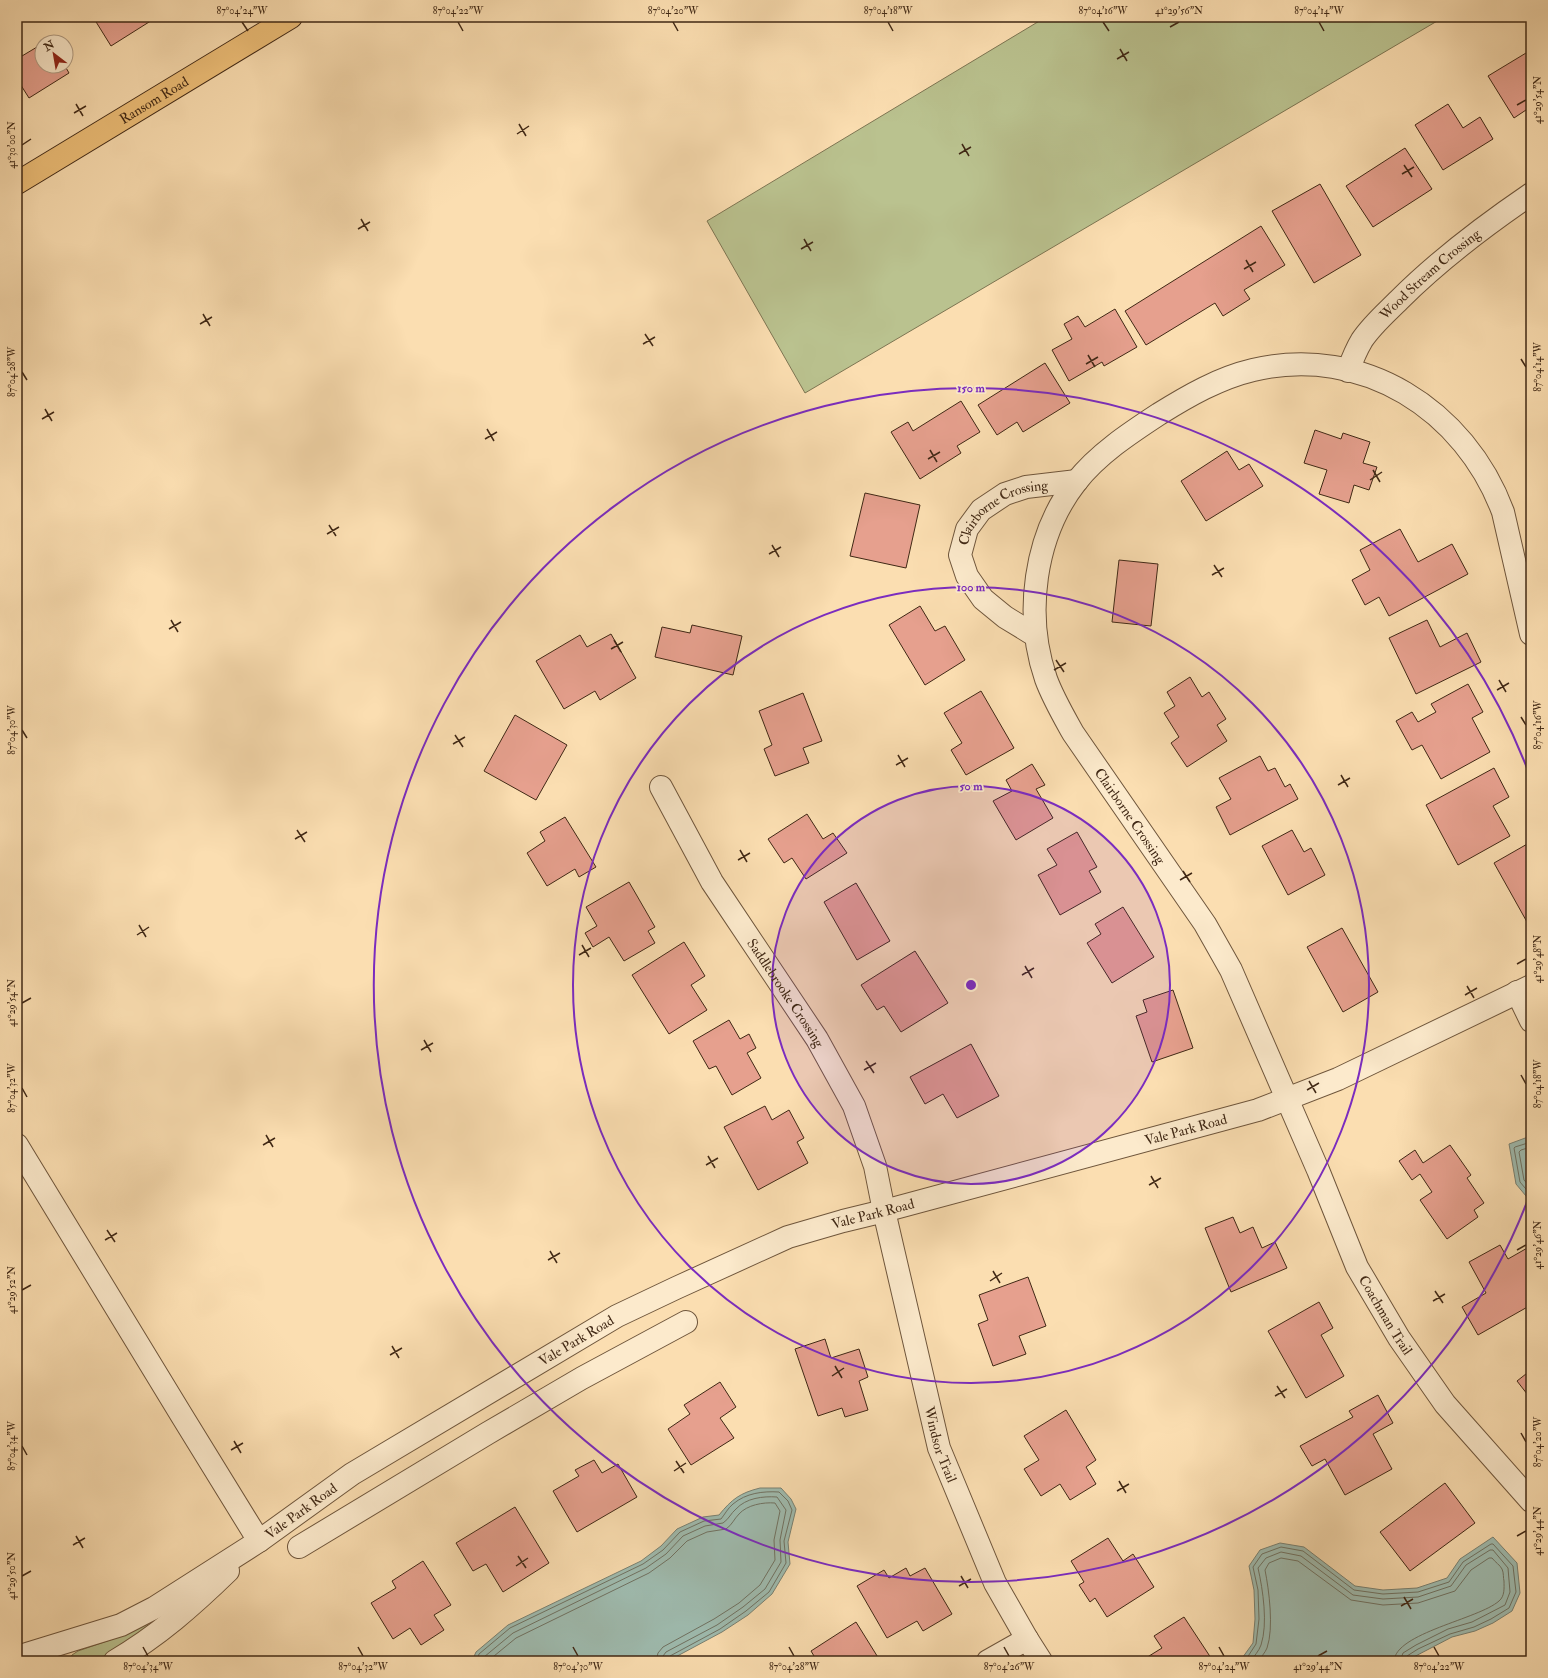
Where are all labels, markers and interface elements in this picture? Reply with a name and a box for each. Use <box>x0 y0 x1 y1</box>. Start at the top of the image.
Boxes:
text: 87°04'24"W <box>217 5 268 17</box>
text: 87°04'22"W <box>433 5 484 17</box>
text: 87°04'20"W <box>648 5 699 17</box>
text: 87°04'18"W <box>864 5 913 17</box>
text: 87°04'16"W <box>1079 5 1128 17</box>
text: 41°29'56"N <box>1155 5 1203 17</box>
text: 87°04'14"W <box>1294 5 1344 17</box>
north arrow <box>34 34 74 74</box>
text: N <box>41 37 58 54</box>
street label: Ransom Road <box>116 73 192 127</box>
text: 41°29'54"N <box>1532 76 1544 124</box>
text: 41°30'00"N <box>6 121 18 169</box>
street label: Wood Stream Crossing <box>1375 224 1484 324</box>
text: 87°04'14"W <box>1532 342 1544 392</box>
text: 87°04'28"W <box>6 346 18 397</box>
text: 150 m <box>957 381 985 396</box>
street label: Clairborne Crossing <box>955 476 1050 547</box>
text: 100 m <box>957 580 986 595</box>
text: 87°04'16"W <box>1532 700 1544 749</box>
text: 87°04'30"W <box>6 704 18 755</box>
street label: Clairborne Crossing <box>1091 764 1170 868</box>
text: 50 m <box>959 779 983 794</box>
street label: Saddlebrooke Crossing <box>744 935 829 1051</box>
text: 41°29'48"N <box>1532 935 1544 983</box>
centre of rings <box>964 978 978 992</box>
text: 41°29'54"N <box>6 979 18 1027</box>
text: 87°04'18"W <box>1532 1059 1544 1108</box>
text: 87°04'32"W <box>6 1063 18 1113</box>
street label: Vale Park Road <box>1143 1110 1229 1149</box>
street label: Vale Park Road <box>830 1195 916 1232</box>
text: 41°29'46"N <box>1532 1220 1544 1270</box>
text: 41°29'52"N <box>6 1266 18 1314</box>
street label: Coachman Trail <box>1355 1272 1417 1358</box>
street label: Vale Park Road <box>535 1311 617 1369</box>
street label: Windsor Trail <box>921 1404 961 1485</box>
text: 87°04'20"W <box>1532 1416 1544 1467</box>
text: 87°04'34"W <box>6 1420 18 1471</box>
street label: Vale Park Road <box>262 1479 340 1543</box>
text: 41°29'44"N <box>1532 1506 1544 1556</box>
text: 41°29'50"N <box>6 1552 18 1600</box>
text: 87°04'34"W <box>123 1661 174 1673</box>
text: 87°04'32"W <box>338 1661 388 1673</box>
text: 87°04'30"W <box>553 1661 604 1673</box>
text: 87°04'28"W <box>769 1661 820 1673</box>
text: 87°04'26"W <box>984 1661 1035 1673</box>
text: 87°04'24"W <box>1199 1661 1250 1673</box>
text: 41°29'44"N <box>1293 1661 1343 1673</box>
text: 87°04'22"W <box>1414 1661 1465 1673</box>

